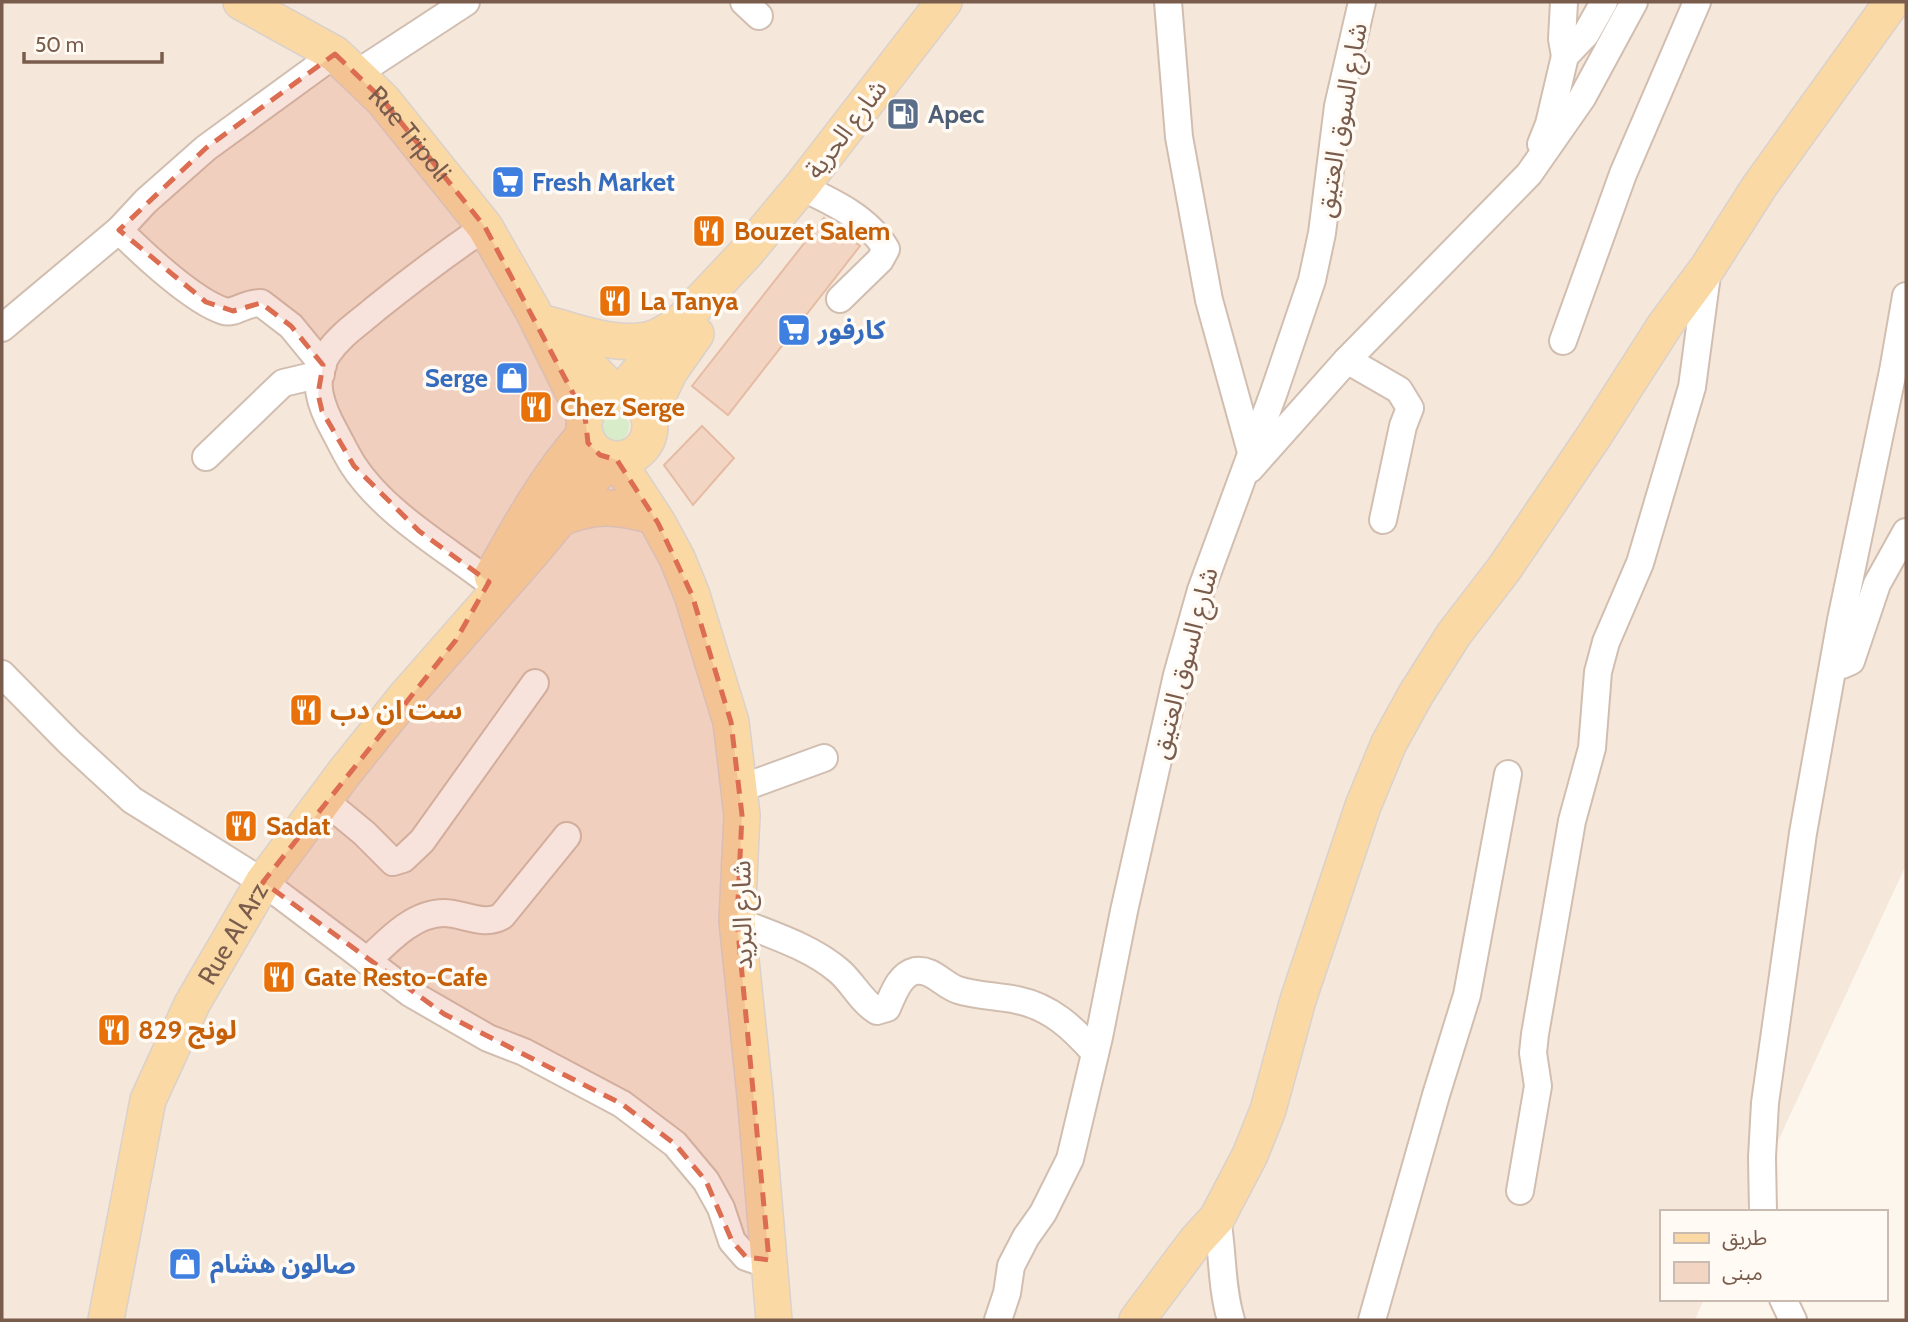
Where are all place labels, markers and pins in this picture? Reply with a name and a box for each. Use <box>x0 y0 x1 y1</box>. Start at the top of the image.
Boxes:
fuel station icon: Apec <box>884 95 922 133</box>
place label: Apec <box>928 98 985 130</box>
supermarket icon: Fresh Market <box>489 163 527 201</box>
place label: Fresh Market <box>532 166 675 198</box>
restaurant icon: Bouzet Salem <box>690 212 728 250</box>
place label: Bouzet Salem <box>734 215 890 247</box>
restaurant icon: La Tanya <box>596 282 634 320</box>
place label: La Tanya <box>640 285 739 317</box>
supermarket icon: كارفور <box>775 311 813 349</box>
place label: كارفور <box>817 314 887 346</box>
shop icon: Serge <box>493 359 531 397</box>
place label: Serge <box>425 362 488 394</box>
restaurant icon: Chez Serge <box>517 388 555 426</box>
place label: Chez Serge <box>560 391 685 423</box>
restaurant icon: ست ان دب <box>287 691 325 729</box>
place label: ست ان دب <box>330 694 463 726</box>
restaurant icon: Sadat <box>222 807 260 845</box>
place label: Sadat <box>266 810 331 842</box>
restaurant icon: Gate Resto-Cafe <box>260 958 298 996</box>
place label: Gate Resto-Cafe <box>304 961 488 993</box>
restaurant icon: لونج 829 <box>95 1011 133 1049</box>
place label: لونج 829 <box>138 1014 237 1049</box>
shop icon: صالون هشام <box>166 1245 204 1283</box>
place label: صالون هشام <box>210 1248 356 1284</box>

